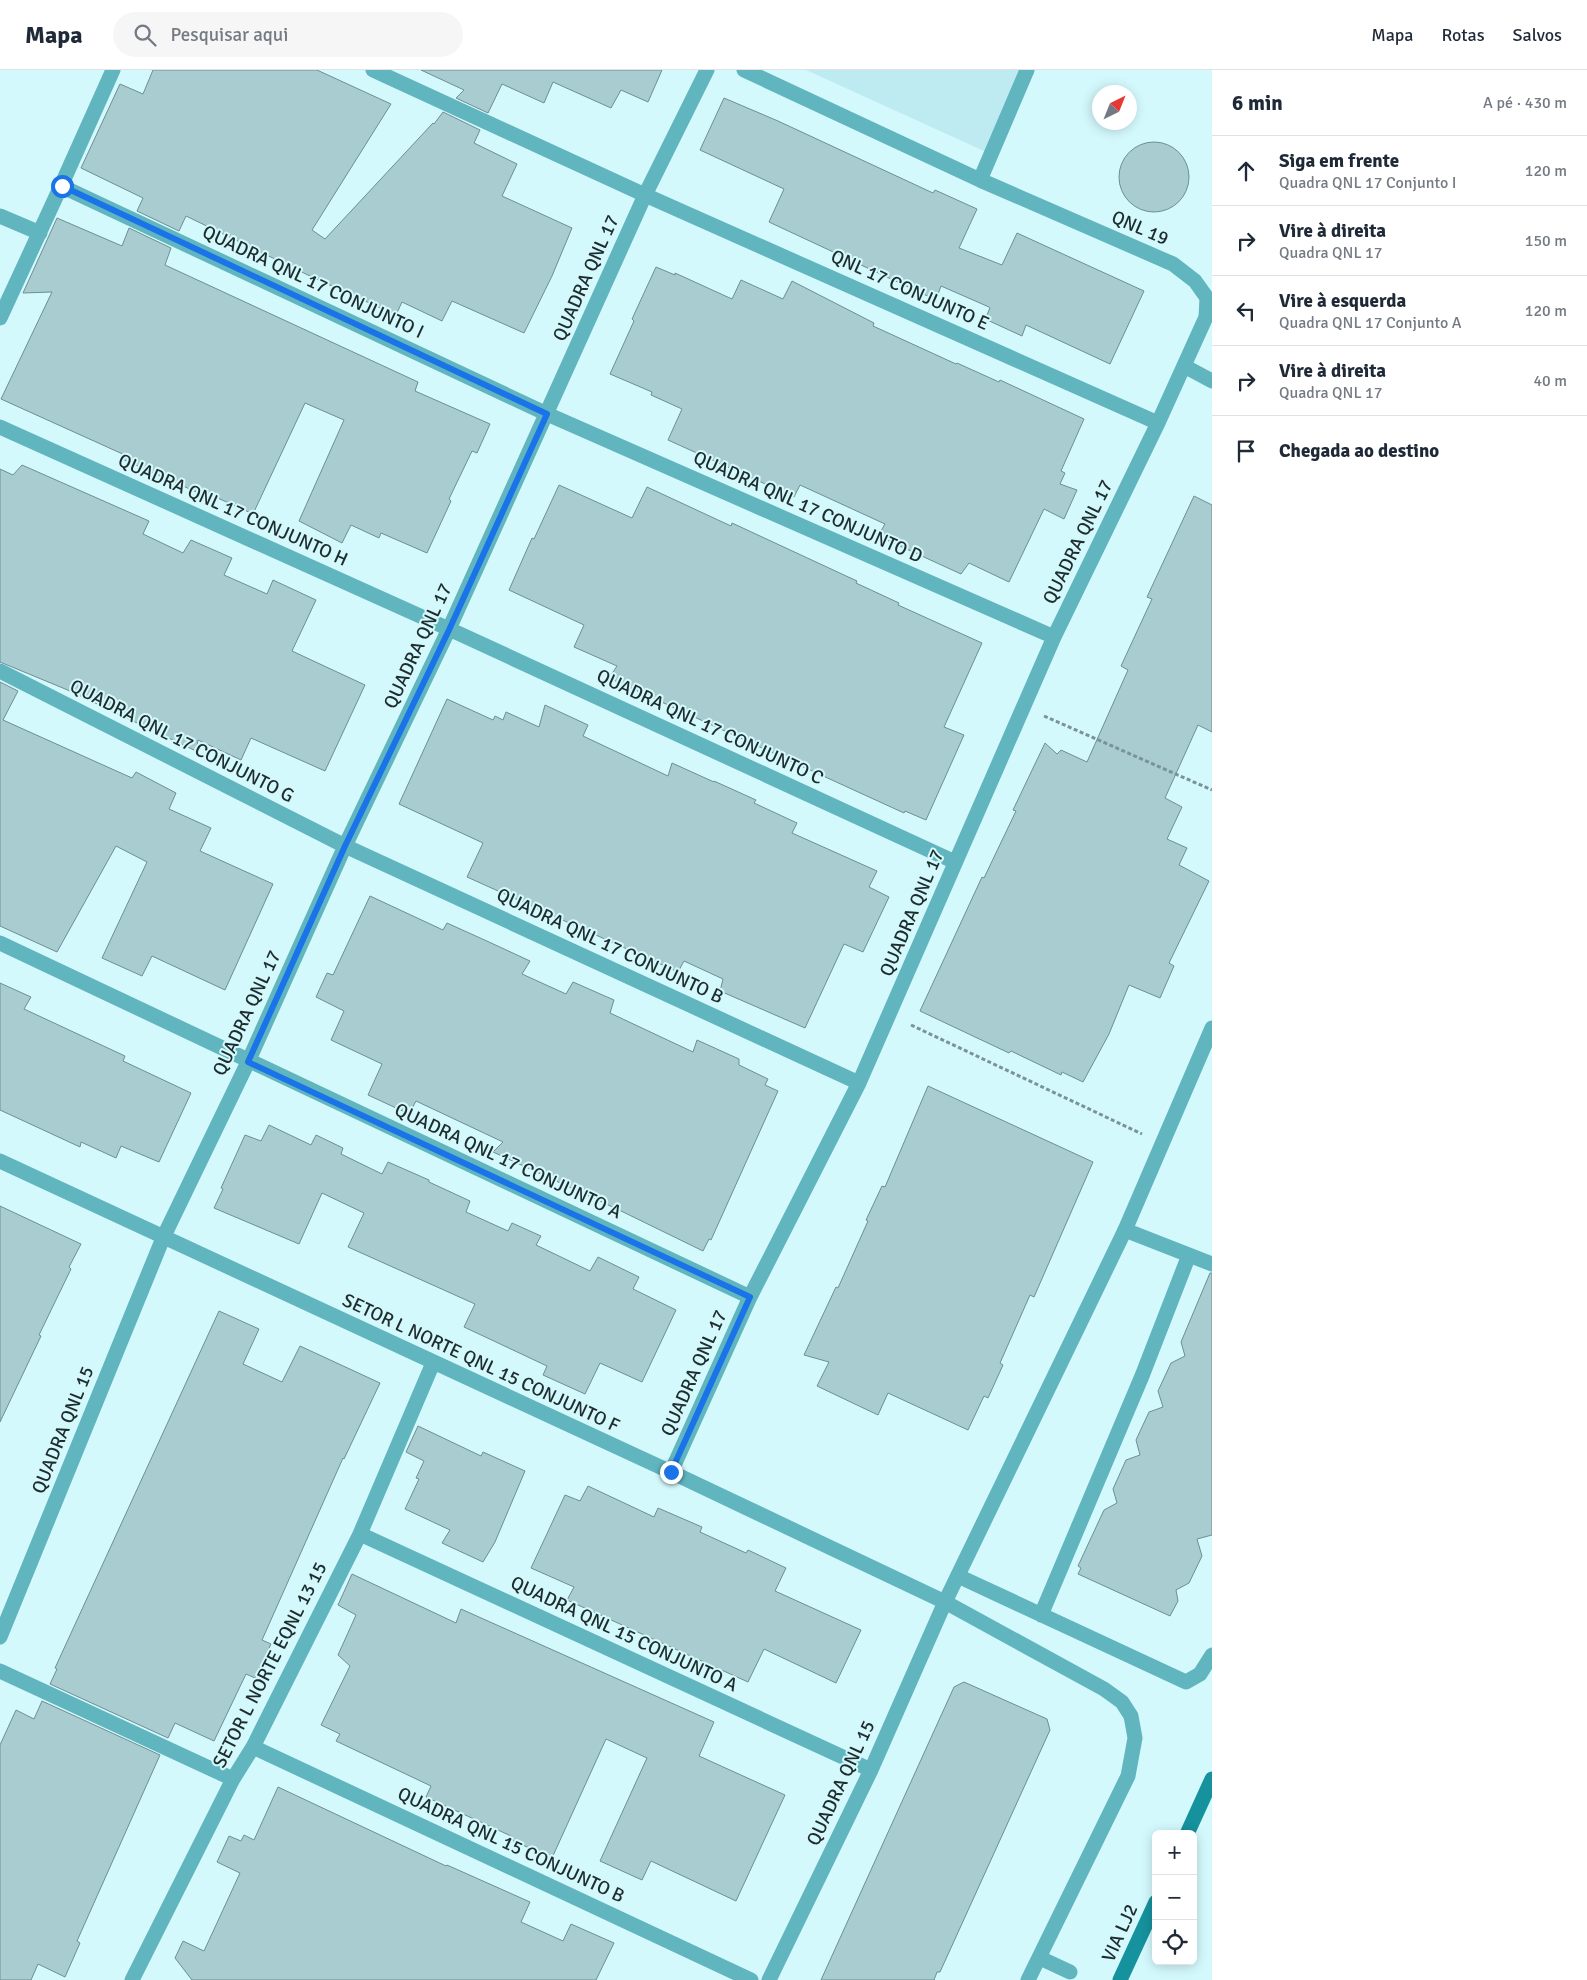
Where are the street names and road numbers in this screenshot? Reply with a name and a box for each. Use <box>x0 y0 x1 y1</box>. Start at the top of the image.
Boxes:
street label: QNL 19 <box>1108 205 1172 251</box>
street label: QUADRA QNL 17 <box>547 211 625 345</box>
street label: QUADRA QNL 17 CONJUNTO I <box>198 220 428 344</box>
street label: QNL 17 CONJUNTO E <box>827 244 993 336</box>
street label: QUADRA QNL 17 CONJUNTO D <box>690 446 926 568</box>
street label: QUADRA QNL 17 CONJUNTO H <box>114 448 352 572</box>
street label: QUADRA QNL 17 <box>1037 476 1119 608</box>
street label: QUADRA QNL 17 <box>378 579 458 713</box>
street label: QUADRA QNL 17 CONJUNTO C <box>593 664 827 790</box>
street label: QUADRA QNL 17 CONJUNTO G <box>66 674 298 808</box>
street label: QUADRA QNL 17 <box>874 846 950 980</box>
street label: QUADRA QNL 17 CONJUNTO B <box>493 883 727 1009</box>
street label: QUADRA QNL 17 <box>207 946 287 1080</box>
street label: QUADRA QNL 17 CONJUNTO A <box>391 1098 626 1224</box>
street label: SETOR L NORTE QNL 15 CONJUNTO F <box>339 1288 624 1438</box>
street label: QUADRA QNL 17 <box>655 1306 733 1440</box>
street label: QUADRA QNL 15 <box>26 1363 100 1497</box>
street label: SETOR L NORTE EQNL 13 15 <box>208 1558 332 1772</box>
street label: QUADRA QNL 15 CONJUNTO A <box>507 1571 742 1697</box>
street label: QUADRA QNL 15 <box>801 1716 881 1850</box>
street label: QUADRA QNL 15 CONJUNTO B <box>394 1782 628 1908</box>
street label: VIA LJ2 <box>1097 1900 1143 1966</box>

